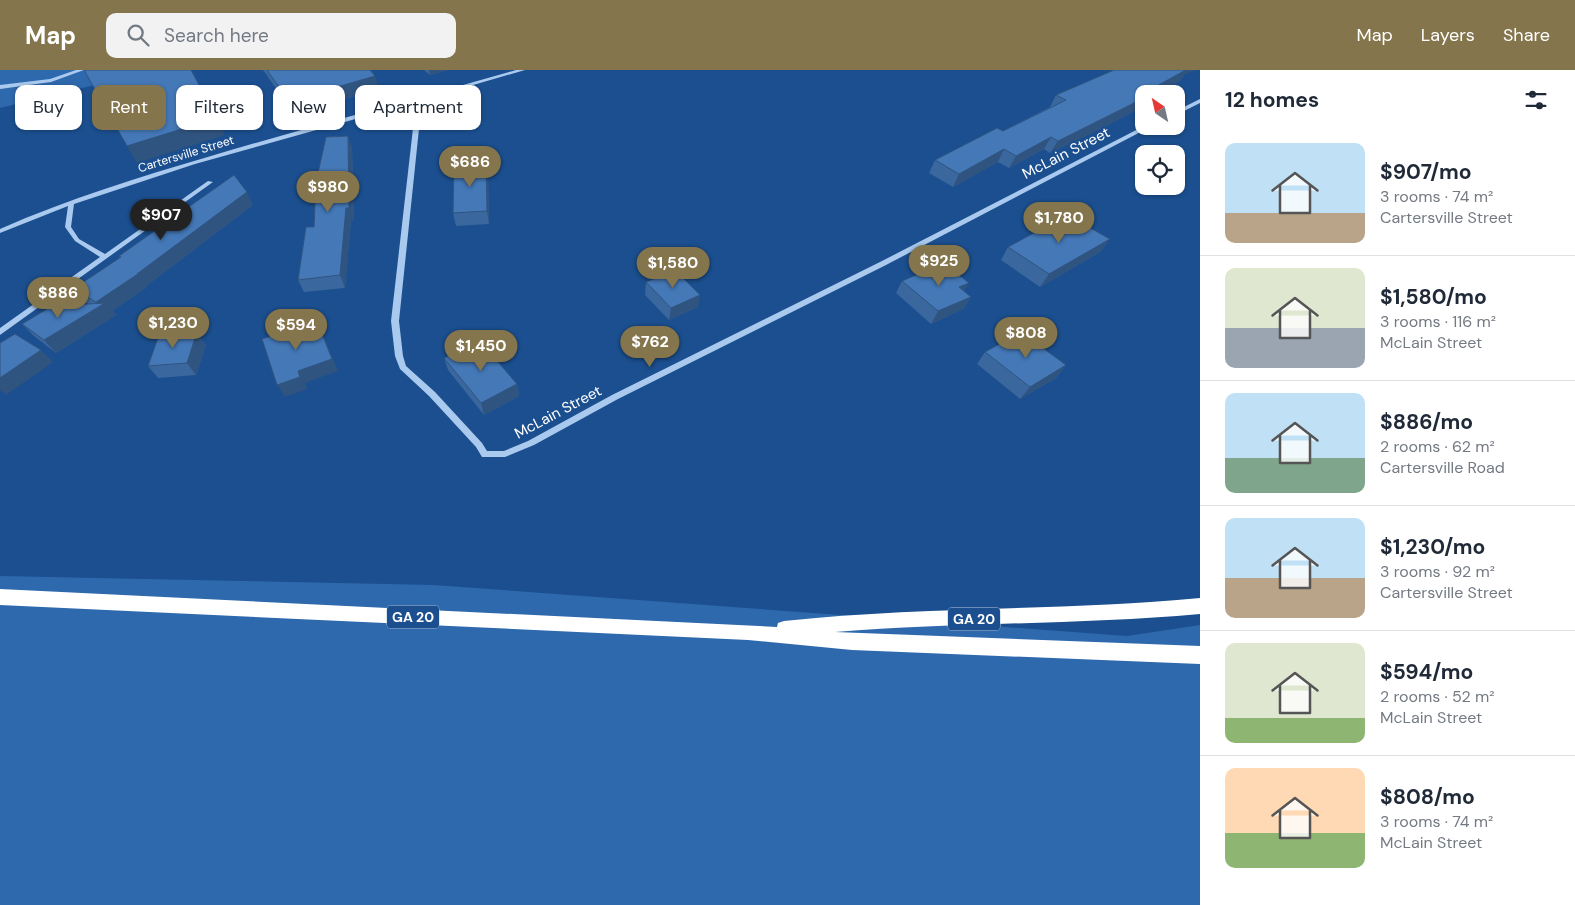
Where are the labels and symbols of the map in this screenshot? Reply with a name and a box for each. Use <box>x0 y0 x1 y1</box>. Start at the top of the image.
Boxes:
north arrow <box>1135 85 1185 135</box>
street label: McLain Street <box>1019 122 1113 184</box>
street label: Cartersville Street <box>136 132 236 176</box>
pin: $686 <box>440 146 500 188</box>
pin: $980 <box>298 170 358 213</box>
pin: $907 <box>131 198 191 241</box>
pin: $1,780 <box>1018 202 1100 244</box>
pin: $925 <box>909 244 969 287</box>
pin: $1,580 <box>632 246 714 289</box>
pin: $886 <box>28 276 88 319</box>
pin: $1,230 <box>132 306 214 349</box>
pin: $594 <box>266 308 326 351</box>
pin: $808 <box>996 316 1056 359</box>
pin: $762 <box>620 326 680 368</box>
pin: $1,450 <box>440 330 522 372</box>
street label: McLain Street <box>511 381 605 443</box>
road number: GA 20 <box>387 606 439 628</box>
road number: GA 20 <box>948 608 1000 630</box>

